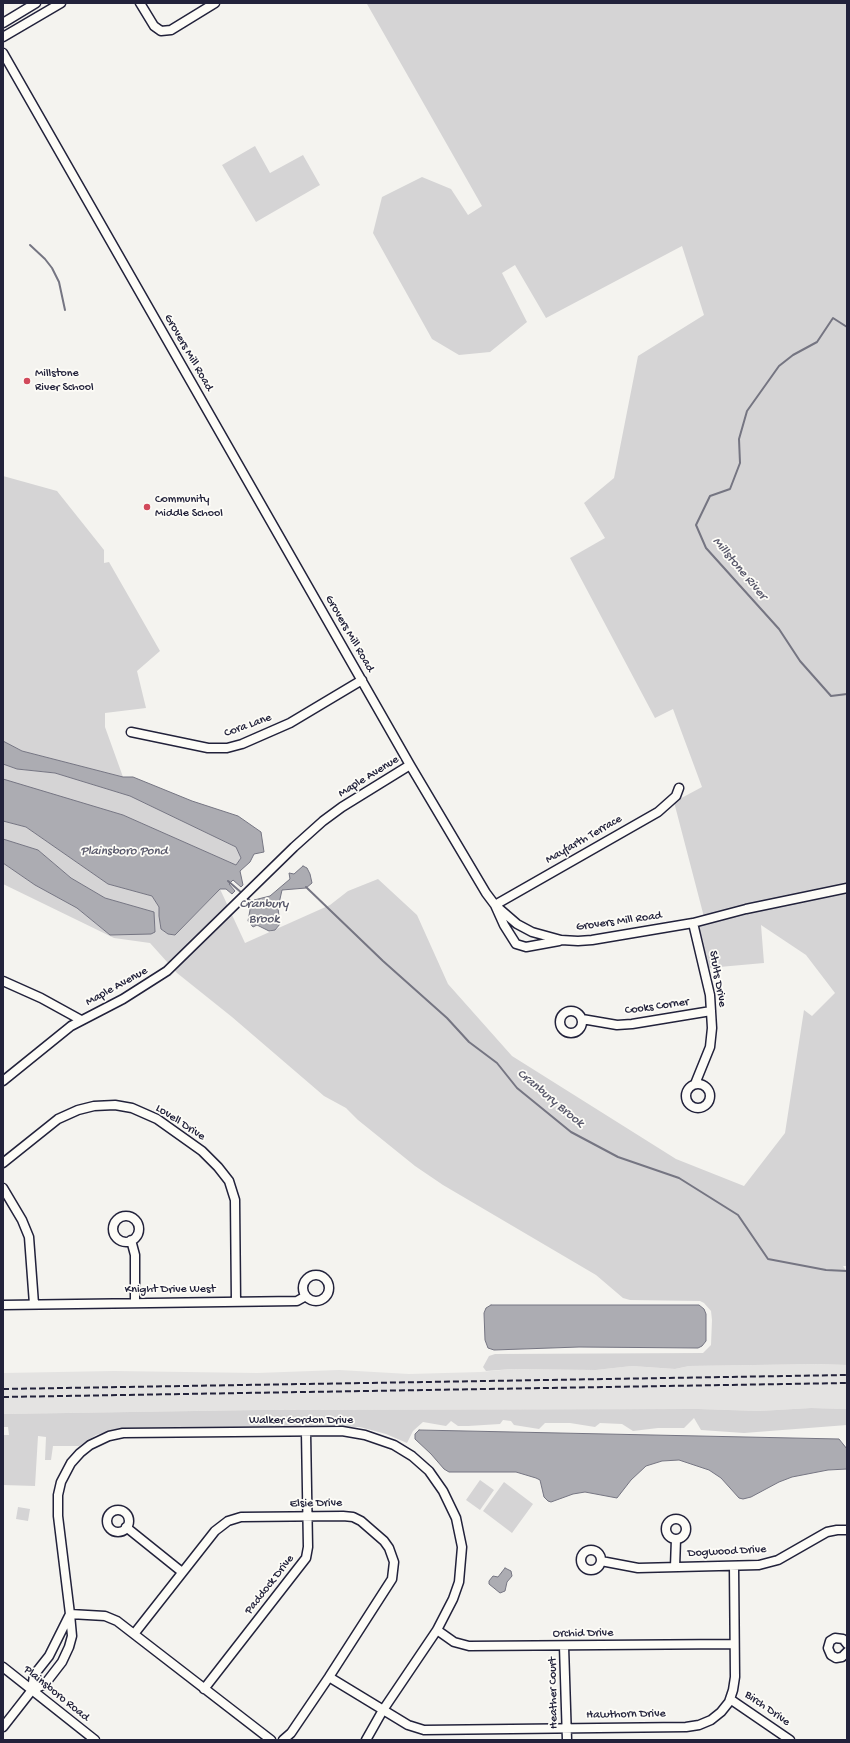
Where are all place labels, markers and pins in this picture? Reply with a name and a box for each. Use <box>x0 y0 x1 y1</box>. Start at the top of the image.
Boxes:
place label: Millstone River School <box>35 367 94 395</box>
marker: Millstone River School <box>22 376 32 386</box>
place label: Community Middle School <box>155 493 223 521</box>
marker: Community Middle School <box>142 502 152 512</box>

